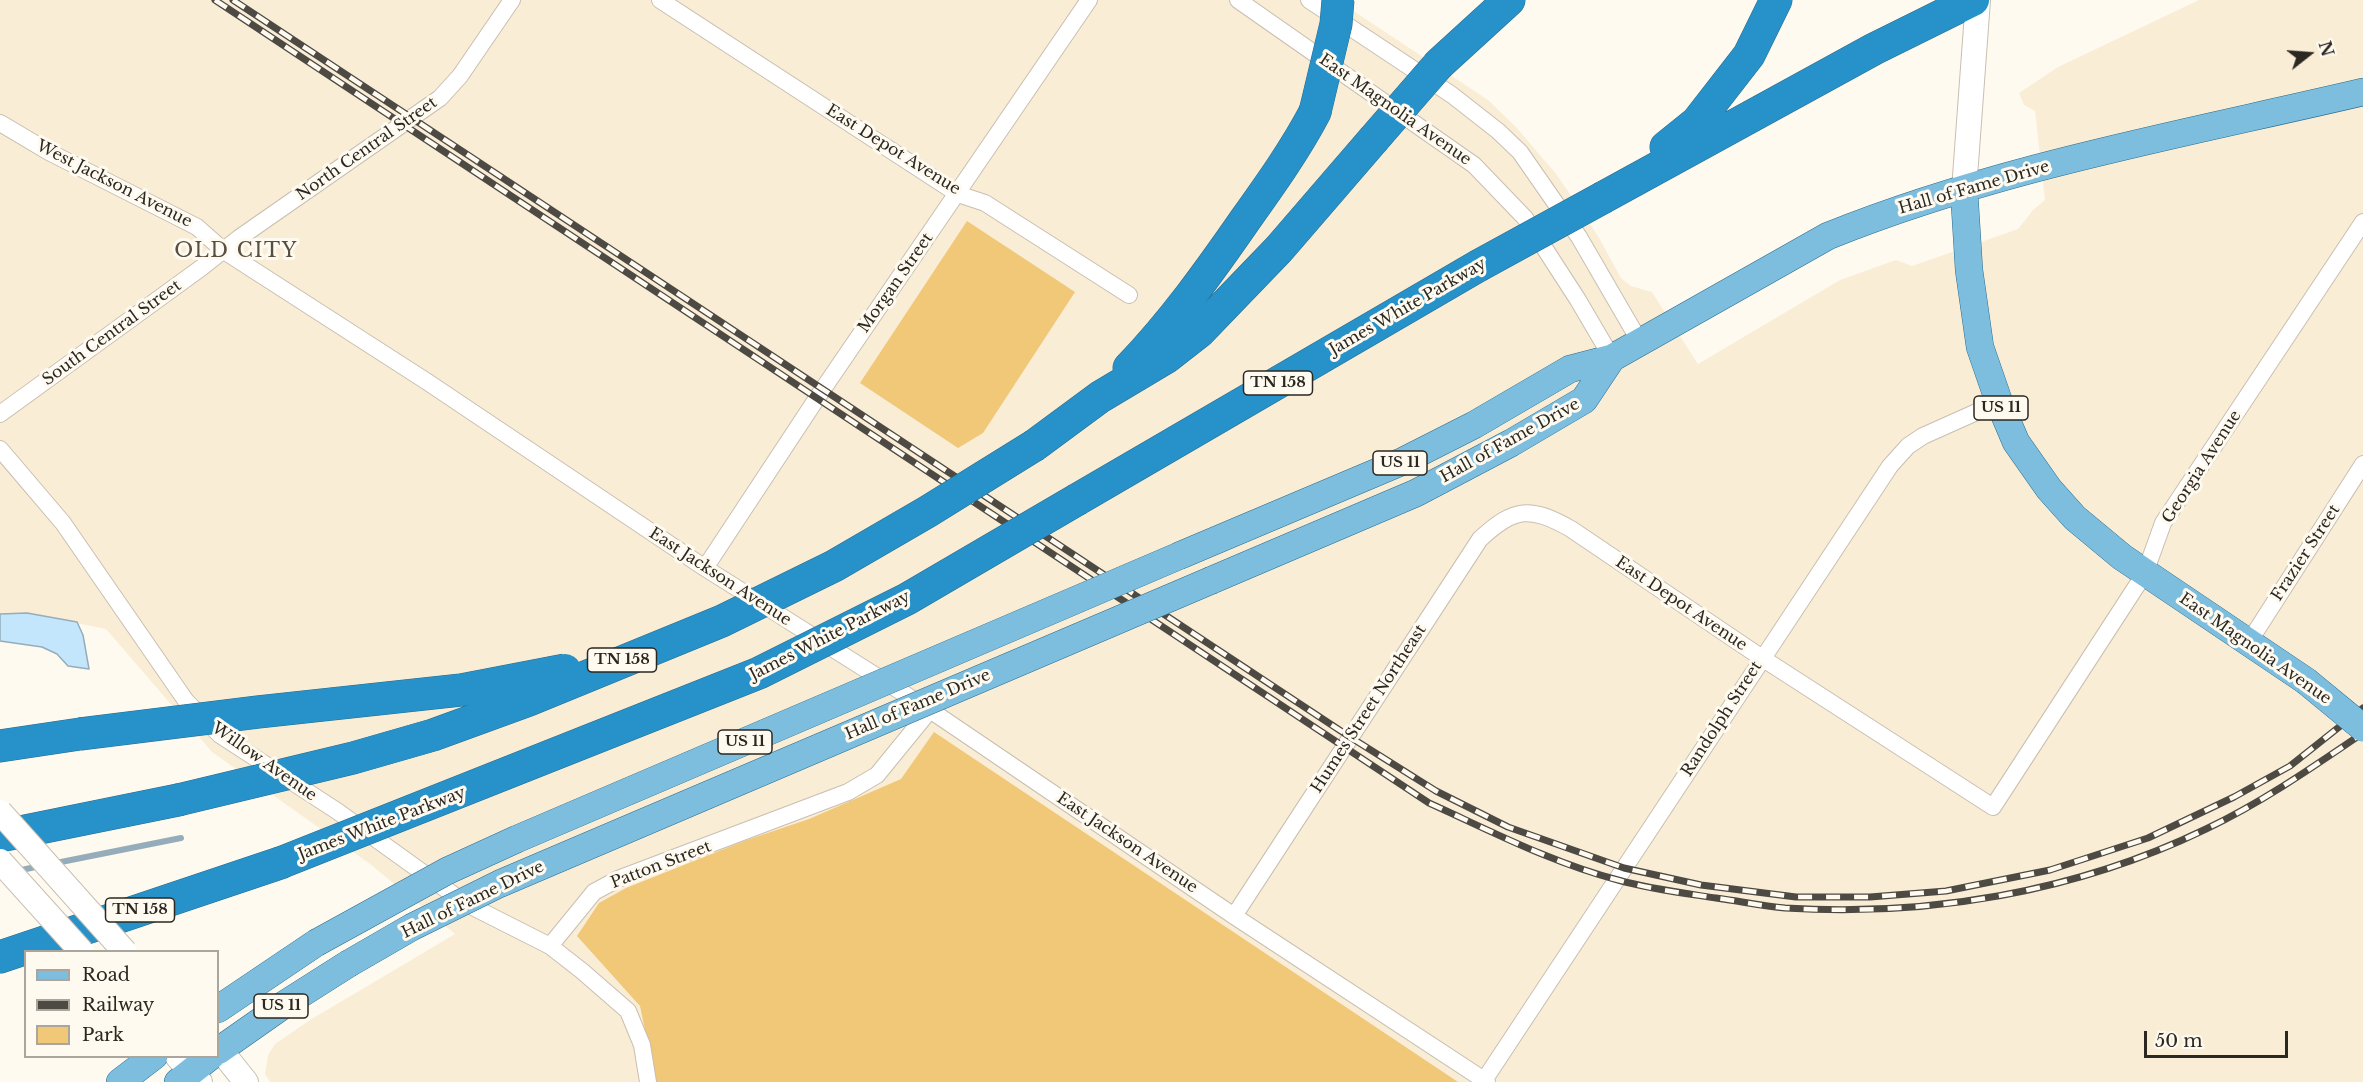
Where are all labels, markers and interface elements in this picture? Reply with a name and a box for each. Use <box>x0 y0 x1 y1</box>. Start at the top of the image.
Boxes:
north arrow <box>2279 24 2339 84</box>
text: N <box>2314 39 2338 59</box>
street label: East Magnolia Avenue <box>1315 50 1475 170</box>
street label: North Central Street <box>293 93 441 205</box>
street label: East Depot Avenue <box>822 101 964 199</box>
street label: West Jackson Avenue <box>33 136 195 232</box>
street label: Hall of Fame Drive <box>1896 157 2052 219</box>
street label: Morgan Street <box>854 229 938 337</box>
district label: OLD CITY <box>174 239 298 263</box>
street label: James White Parkway <box>1326 254 1490 360</box>
street label: South Central Street <box>39 276 185 390</box>
road number: TN 158 <box>1244 371 1312 395</box>
street label: Hall of Fame Drive <box>1437 395 1583 487</box>
road number: US 11 <box>1974 396 2028 420</box>
street label: Georgia Avenue <box>2158 407 2246 527</box>
road number: US 11 <box>1373 451 1427 475</box>
street label: Frazier Street <box>2268 501 2344 605</box>
street label: East Jackson Avenue <box>645 524 795 630</box>
street label: East Depot Avenue <box>1612 553 1750 655</box>
street label: James White Parkway <box>747 587 913 685</box>
street label: East Magnolia Avenue <box>2175 589 2335 709</box>
street label: Humes Street Northeast <box>1307 621 1431 797</box>
road number: TN 158 <box>588 648 656 672</box>
street label: Randolph Street <box>1678 658 1766 780</box>
street label: Hall of Fame Drive <box>842 666 994 744</box>
street label: Willow Avenue <box>208 719 320 805</box>
road number: US 11 <box>718 730 772 754</box>
street label: James White Parkway <box>296 783 468 865</box>
street label: East Jackson Avenue <box>1053 789 1201 897</box>
street label: Patton Street <box>608 837 714 893</box>
street label: Hall of Fame Drive <box>399 857 547 943</box>
road number: TN 158 <box>106 898 174 922</box>
legend <box>24 950 219 1058</box>
text: Road <box>82 964 130 986</box>
text: Railway <box>82 994 154 1016</box>
road number: US 11 <box>254 994 308 1018</box>
scale bar <box>2147 1019 2291 1057</box>
text: Park <box>82 1024 124 1046</box>
text: 50 m <box>2155 1030 2203 1052</box>

